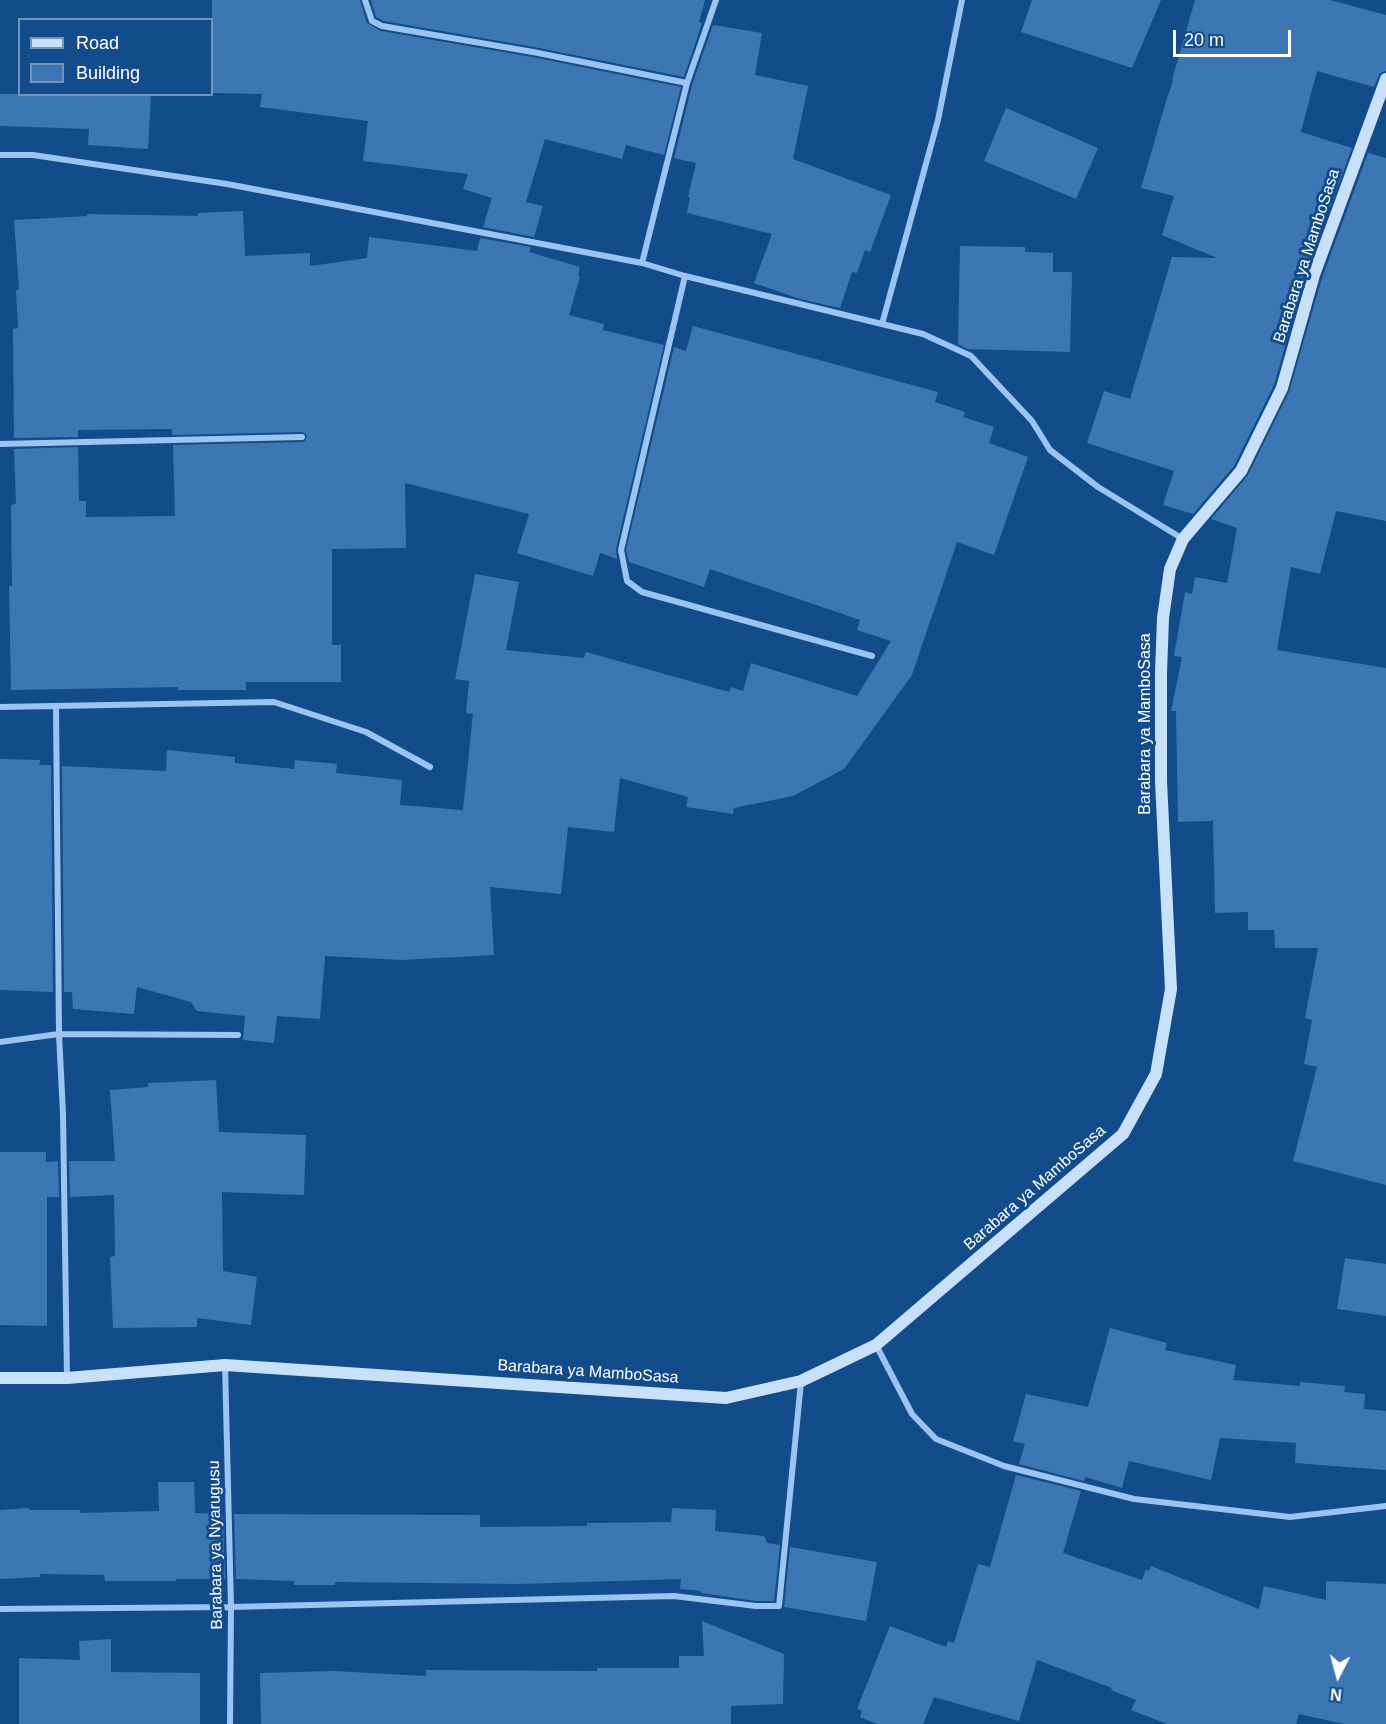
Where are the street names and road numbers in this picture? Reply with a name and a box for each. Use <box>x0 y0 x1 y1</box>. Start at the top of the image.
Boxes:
street label: Barabara ya MamboSasa <box>1270 167 1344 345</box>
street label: Barabara ya MamboSasa <box>1136 633 1156 815</box>
street label: Barabara ya MamboSasa <box>960 1121 1110 1255</box>
street label: Barabara ya MamboSasa <box>497 1356 679 1388</box>
street label: Barabara ya Nyarugusu <box>205 1460 227 1630</box>

